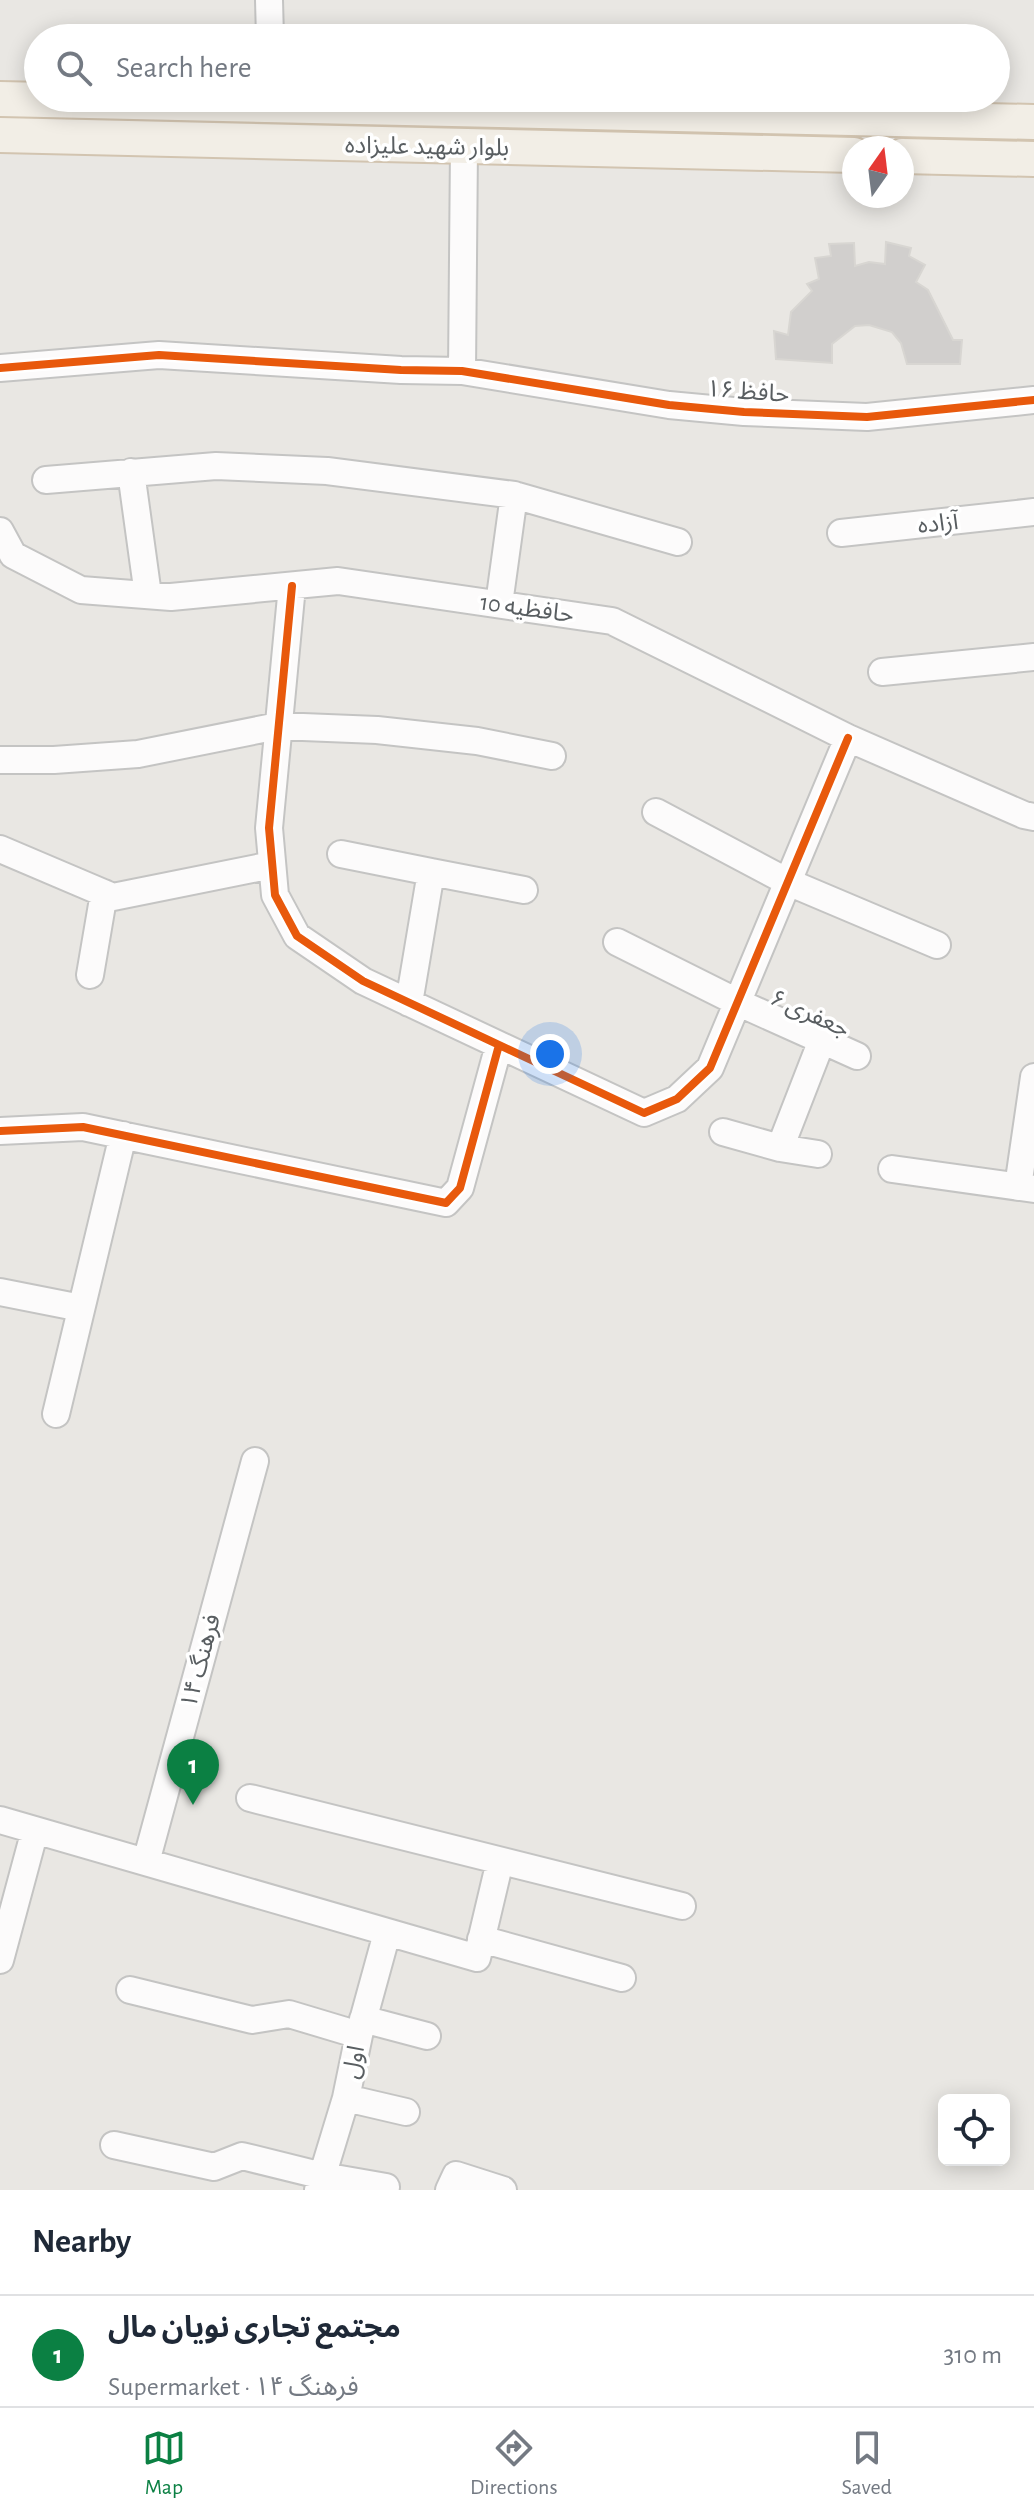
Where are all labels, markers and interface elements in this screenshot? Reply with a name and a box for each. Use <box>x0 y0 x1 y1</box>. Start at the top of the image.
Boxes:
search box <box>24 24 1010 112</box>
icon: search <box>52 46 96 90</box>
text: Search here <box>116 53 252 83</box>
street label: بلوار شهید علیزاده <box>345 134 509 161</box>
north arrow <box>842 136 914 208</box>
street label: حافظ ۱۶ <box>706 377 790 407</box>
street label: آزاده <box>916 508 961 539</box>
street label: حافظیه 10 <box>478 591 575 628</box>
street label: جعفری ۶ <box>766 986 853 1043</box>
your location <box>530 1034 570 1074</box>
street label: فرهنگ ۱۴ <box>176 1611 226 1711</box>
pin: 1 <box>167 1739 219 1805</box>
street label: اول <box>339 2044 370 2081</box>
map controls <box>938 2094 1010 2166</box>
button: locate <box>938 2094 1010 2166</box>
text: Nearby <box>32 2225 131 2259</box>
text: مجتمع تجاری نویان مال <box>108 2313 401 2343</box>
text: 1 <box>53 2342 63 2368</box>
text: 310 m <box>944 2342 1002 2368</box>
text: Supermarket · فرهنگ ۱۴ <box>108 2374 359 2400</box>
tab: Map <box>142 2426 186 2500</box>
tab: Directions <box>470 2426 558 2500</box>
tab: Saved <box>842 2426 892 2500</box>

